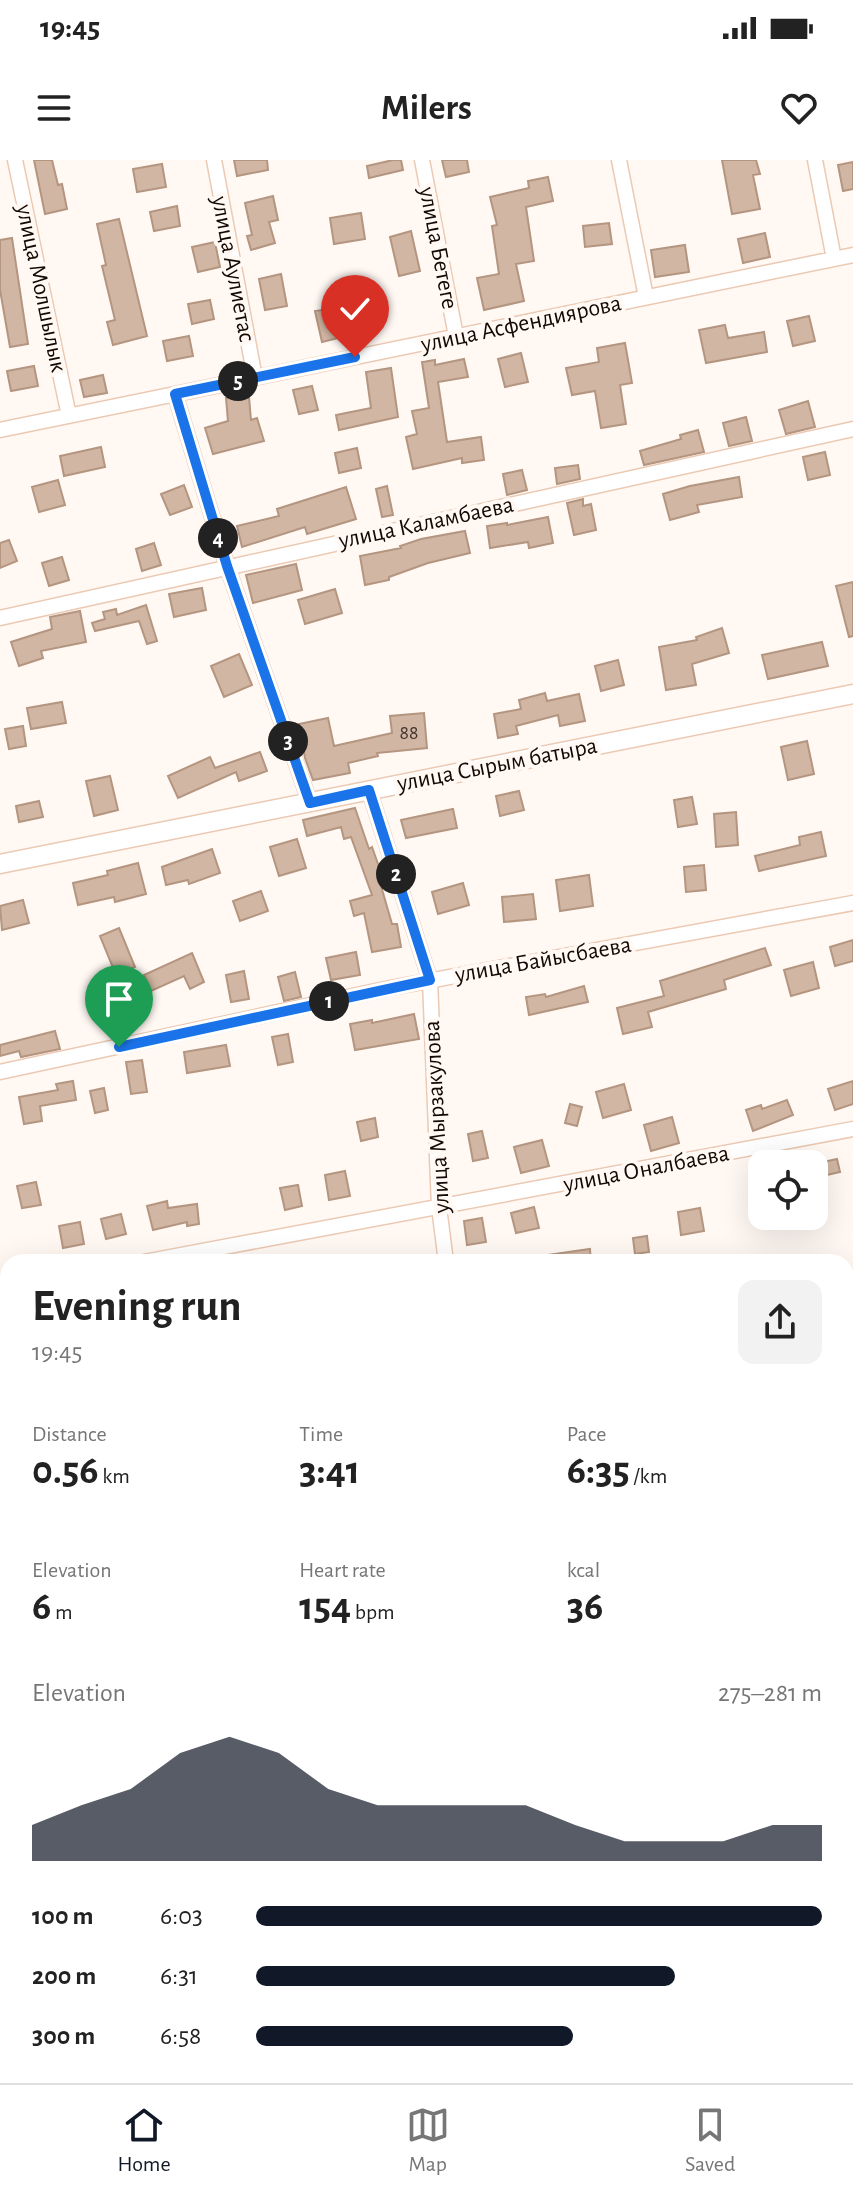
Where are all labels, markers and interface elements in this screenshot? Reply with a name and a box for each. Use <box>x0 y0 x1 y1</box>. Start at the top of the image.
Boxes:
text: 19:45 <box>40 13 100 43</box>
icon: menu <box>32 86 76 130</box>
icon: heart <box>777 86 821 130</box>
text: Milers <box>381 90 472 126</box>
street label: улица Бетеге <box>414 184 462 311</box>
street label: улица Аулиетас <box>207 193 259 344</box>
street label: улица Молшылык <box>11 201 71 374</box>
pin <box>321 275 389 357</box>
icon: check <box>333 287 377 331</box>
street label: улица Асфендиярова <box>418 291 624 357</box>
pin: 5 <box>218 361 258 401</box>
text: 5 <box>233 370 243 392</box>
street label: улица Каламбаева <box>336 493 516 553</box>
pin: 4 <box>198 518 238 558</box>
text: 4 <box>212 527 224 549</box>
pin: 3 <box>268 721 308 761</box>
house number: 88 <box>400 723 418 743</box>
text: 3 <box>283 730 293 752</box>
street label: улица Сырым батыра <box>394 734 599 796</box>
pin: 2 <box>376 854 416 894</box>
text: 2 <box>391 863 401 885</box>
street label: улица Байысбаева <box>452 933 633 987</box>
pin <box>85 965 153 1047</box>
icon: arrive <box>97 977 141 1021</box>
pin: 1 <box>309 981 349 1021</box>
text: 1 <box>325 990 333 1012</box>
street label: улица Мырзакулова <box>420 1020 454 1215</box>
street label: улица Оналбаева <box>560 1141 731 1197</box>
map controls <box>748 1150 828 1230</box>
button: locate <box>748 1150 828 1230</box>
button: share <box>738 1280 822 1364</box>
text: Evening run <box>32 1285 241 1329</box>
text: 19:45 <box>32 1339 83 1365</box>
text: Distance <box>32 1423 107 1445</box>
text: Time <box>299 1423 343 1445</box>
text: Pace <box>567 1423 606 1445</box>
text: 0.56 <box>32 1451 99 1491</box>
text: 3:41 <box>299 1451 360 1491</box>
text: 6:35 <box>567 1451 630 1491</box>
text: km <box>99 1465 130 1487</box>
text: /km <box>630 1465 667 1487</box>
text: Elevation <box>32 1559 112 1581</box>
text: Heart rate <box>299 1559 386 1581</box>
text: kcal <box>567 1559 600 1581</box>
text: 6 <box>32 1587 51 1627</box>
text: 154 <box>299 1587 351 1627</box>
text: 36 <box>567 1587 603 1627</box>
text: m <box>51 1601 73 1623</box>
text: bpm <box>351 1601 395 1623</box>
text: Elevation <box>32 1680 126 1706</box>
text: 275–281 m <box>718 1680 822 1706</box>
text: 100 m <box>32 1903 93 1929</box>
text: 6:03 <box>160 1903 203 1929</box>
text: 200 m <box>32 1963 96 1989</box>
text: 6:31 <box>160 1963 198 1989</box>
text: 300 m <box>32 2023 95 2049</box>
text: 6:58 <box>160 2023 201 2049</box>
tab: Home <box>118 2103 171 2177</box>
tab: Map <box>406 2103 450 2177</box>
tab: Saved <box>685 2103 735 2177</box>

